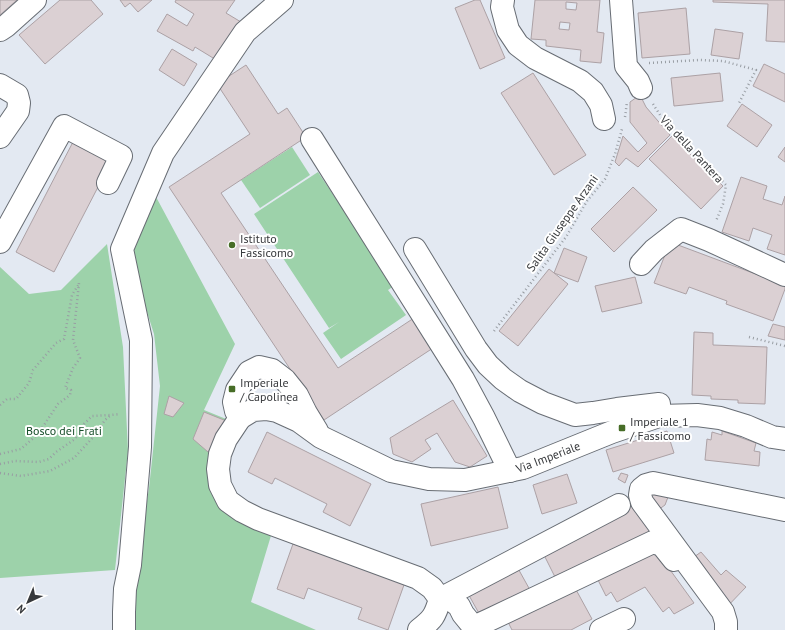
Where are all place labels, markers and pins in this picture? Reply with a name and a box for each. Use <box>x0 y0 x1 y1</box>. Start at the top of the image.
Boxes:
place label: Istituto Fassicomo <box>240 231 293 260</box>
marker: Istituto Fassicomo <box>227 240 237 250</box>
place label: Imperiale / Capolinea <box>239 375 298 404</box>
marker: Imperiale / Capolinea <box>227 384 237 394</box>
place label: Imperiale 1 / Fassicomo <box>629 414 691 443</box>
marker: Imperiale 1 / Fassicomo <box>617 423 627 433</box>

